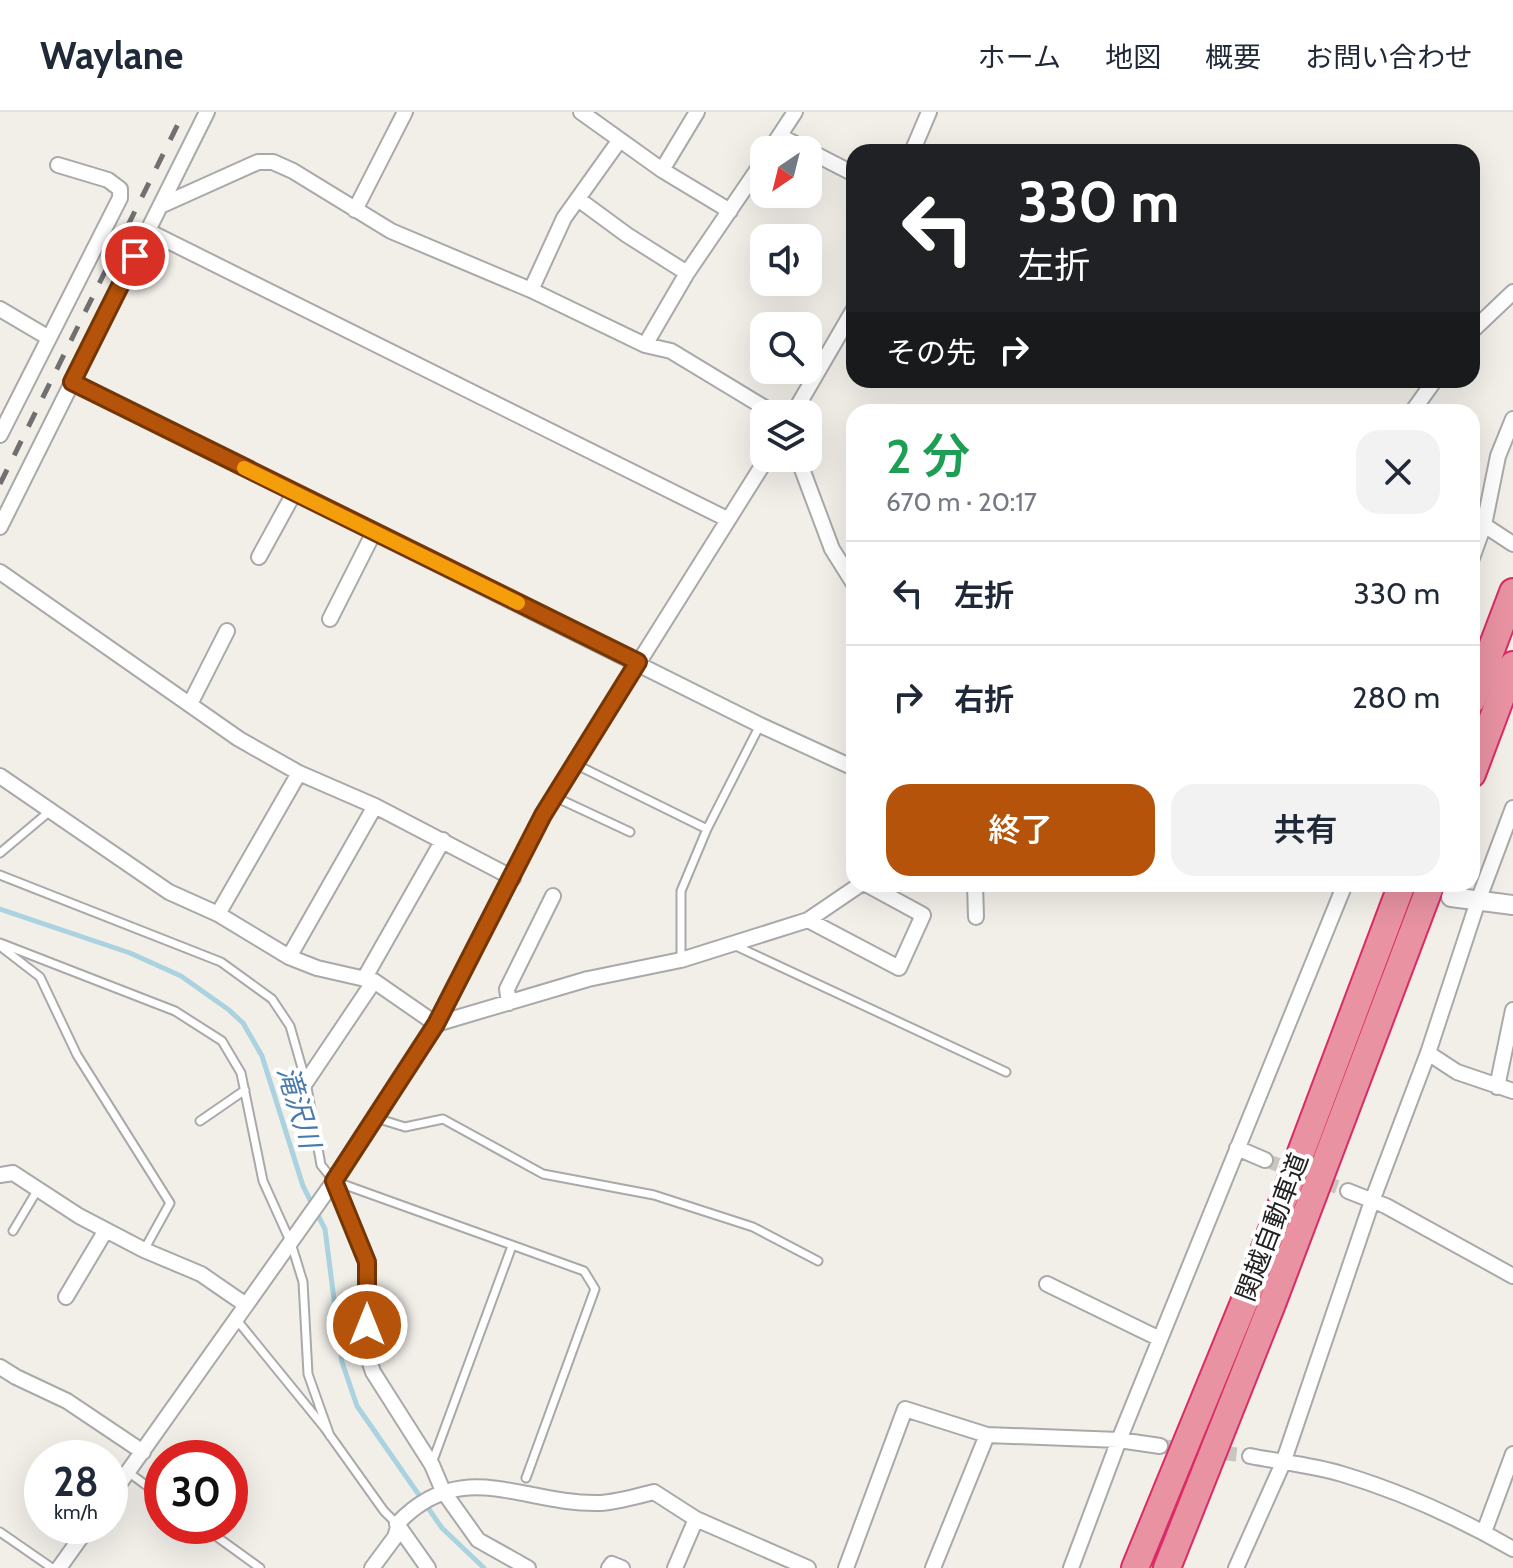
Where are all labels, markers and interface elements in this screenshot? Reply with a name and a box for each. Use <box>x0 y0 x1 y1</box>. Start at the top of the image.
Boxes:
text: Waylane <box>40 32 183 79</box>
text: ホーム <box>978 40 1061 74</box>
text: 地図 <box>1105 40 1161 74</box>
text: 概要 <box>1205 40 1261 74</box>
text: お問い合わせ <box>1305 40 1473 74</box>
north arrow <box>750 136 822 208</box>
map controls <box>750 136 822 472</box>
text: 330 m <box>1018 168 1179 236</box>
icon: left <box>886 176 990 280</box>
pin <box>101 222 169 290</box>
button: sound <box>750 224 822 296</box>
icon: arrive <box>113 234 157 278</box>
text: 左折 <box>1018 243 1090 287</box>
button: search <box>750 312 822 384</box>
icon: right <box>992 328 1036 372</box>
text: その先 <box>886 334 976 371</box>
button: layers <box>750 400 822 472</box>
text: 2 分 <box>886 427 970 485</box>
button: close <box>1356 430 1440 514</box>
text: 670 m · 20:17 <box>886 486 1037 518</box>
icon: left <box>886 571 930 615</box>
text: 330 m <box>1354 575 1440 612</box>
text: 左折 <box>954 577 1014 614</box>
icon: right <box>886 675 930 719</box>
text: 280 m <box>1352 679 1440 716</box>
text: 右折 <box>954 681 1014 718</box>
button: 終了 <box>886 784 1155 876</box>
button: 共有 <box>1171 784 1440 876</box>
water label: 滝沢川 <box>270 1062 328 1155</box>
street label: 関越自動車道 <box>1229 1148 1315 1306</box>
position arrow <box>325 1283 409 1367</box>
speed limit sign: 30 <box>144 1440 248 1544</box>
text: 28 <box>53 1457 99 1506</box>
text: km/h <box>54 1500 98 1524</box>

